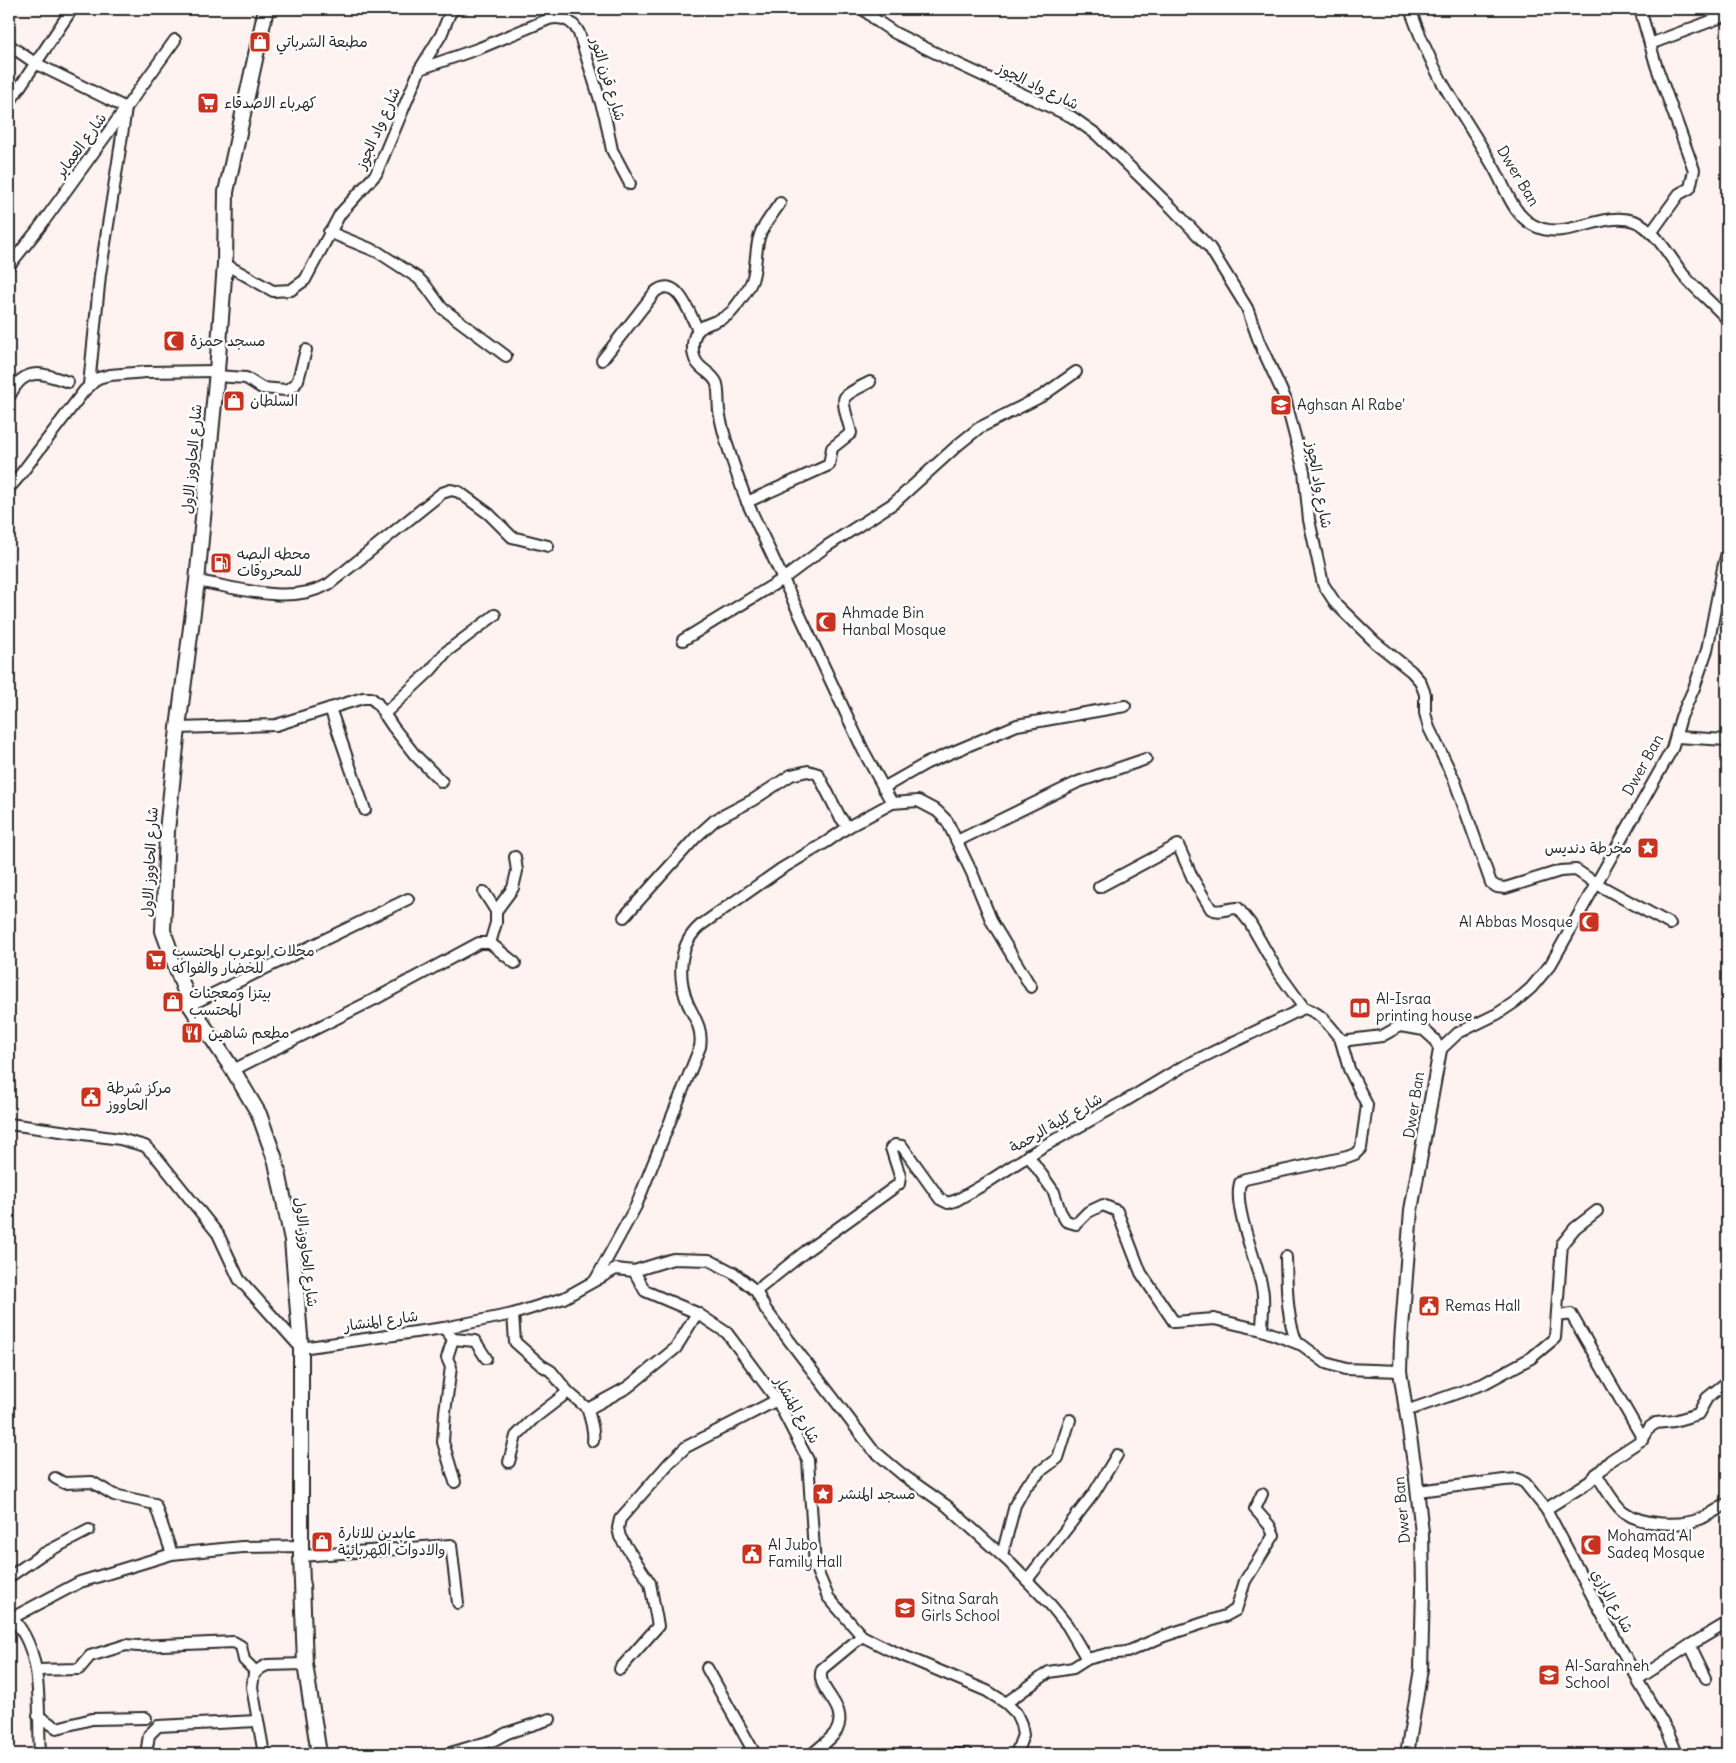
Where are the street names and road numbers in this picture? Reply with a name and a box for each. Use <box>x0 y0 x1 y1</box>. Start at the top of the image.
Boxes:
street label: شارع قرن التور <box>585 34 630 123</box>
street label: شارع واد الجوز <box>993 57 1082 114</box>
street label: شارع واد الجوز <box>351 84 405 173</box>
street label: شارع العماير <box>50 109 111 183</box>
street label: Dwer Ban <box>1493 142 1544 210</box>
street label: شارع الحاووز الاول <box>177 403 207 515</box>
street label: شارع واد الجوز <box>1301 439 1336 530</box>
street label: Dwer Ban <box>1618 730 1667 799</box>
street label: شارع الحاووز الاول <box>137 806 163 918</box>
street label: Dwer Ban <box>1399 1070 1428 1140</box>
street label: شارع كلية الرحمة <box>1006 1088 1106 1158</box>
street label: شارع الحاووز الاول <box>289 1196 323 1308</box>
street label: شارع المنشار <box>342 1306 419 1336</box>
street label: شارع المنشار <box>769 1372 824 1447</box>
street label: Dwer Ban <box>1389 1475 1414 1544</box>
street label: شارع الرازي <box>1585 1565 1638 1637</box>

